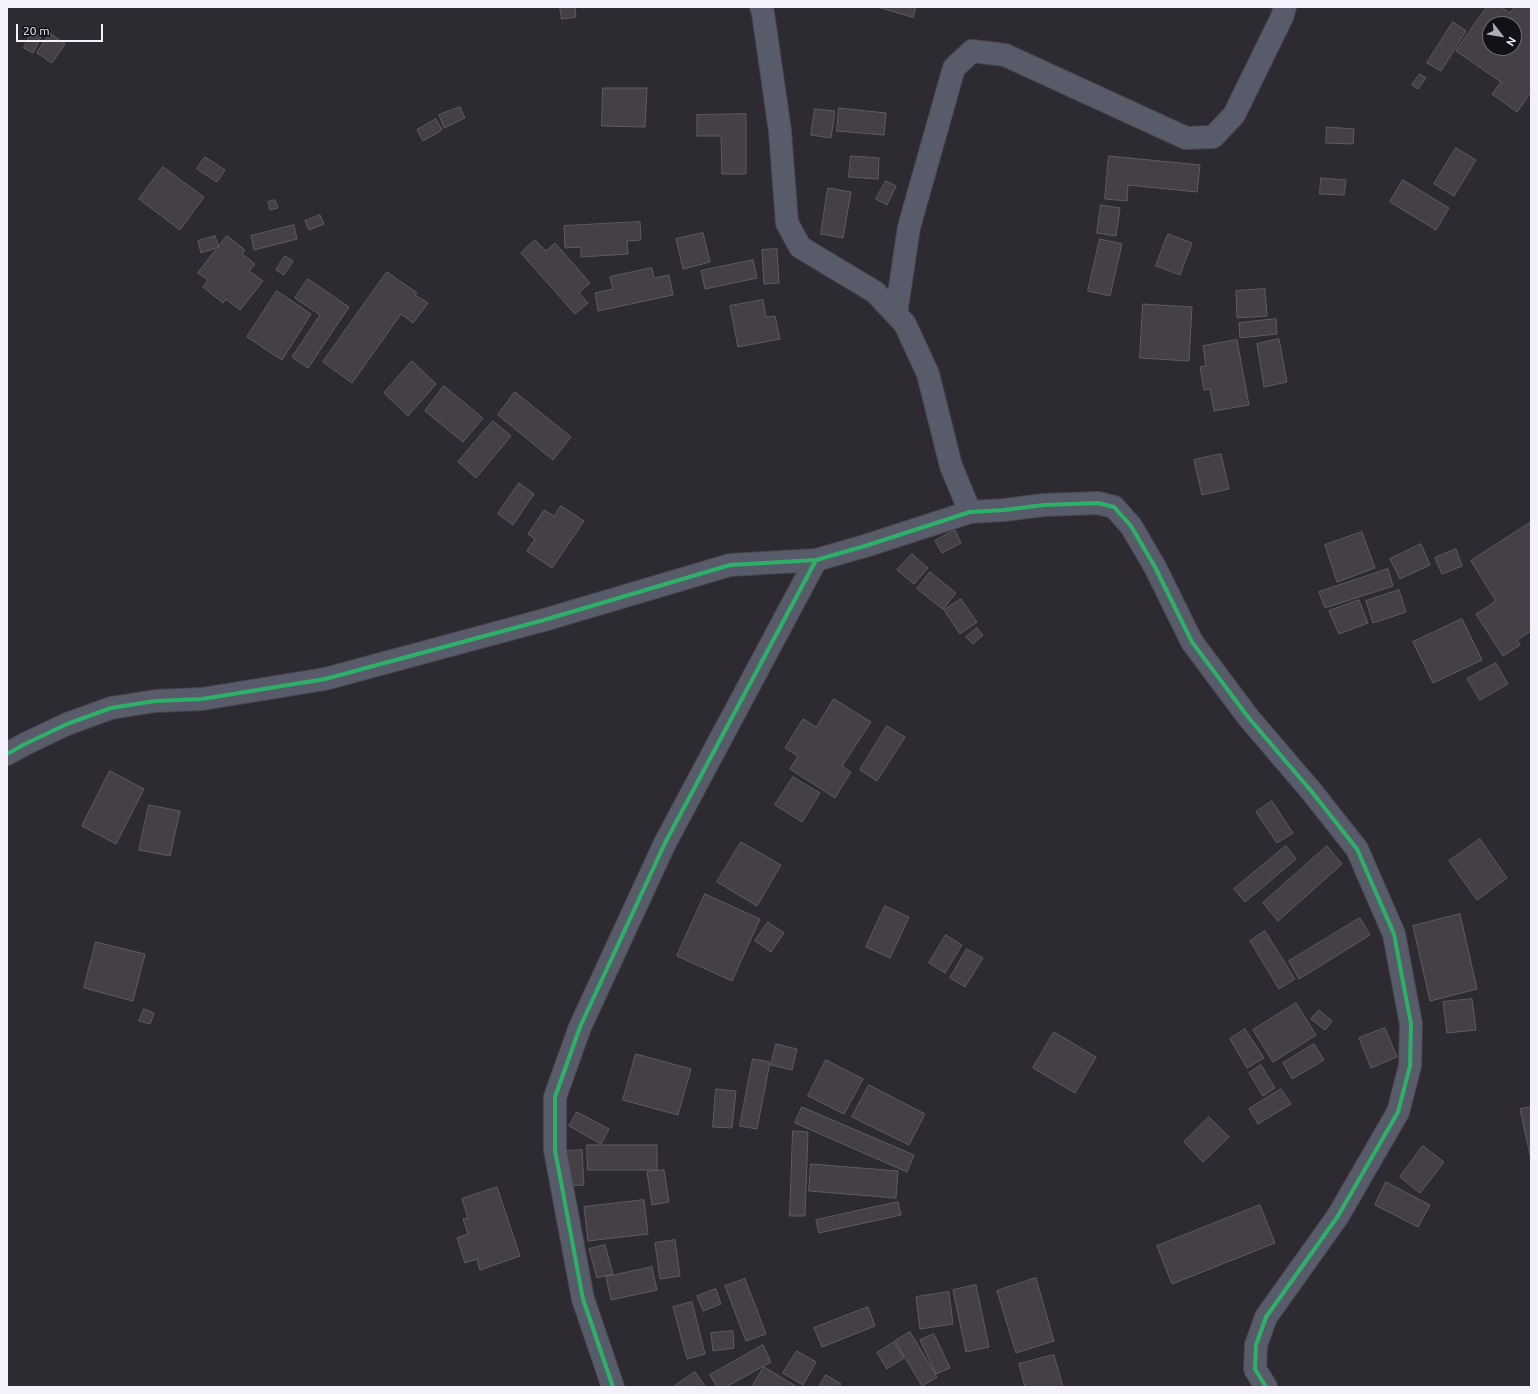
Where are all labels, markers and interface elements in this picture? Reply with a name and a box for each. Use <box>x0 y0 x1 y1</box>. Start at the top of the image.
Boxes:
scale bar <box>18 16 105 42</box>
north arrow <box>1482 16 1522 56</box>
text: 20 m <box>23 24 50 37</box>
text: N <box>1504 35 1519 48</box>

